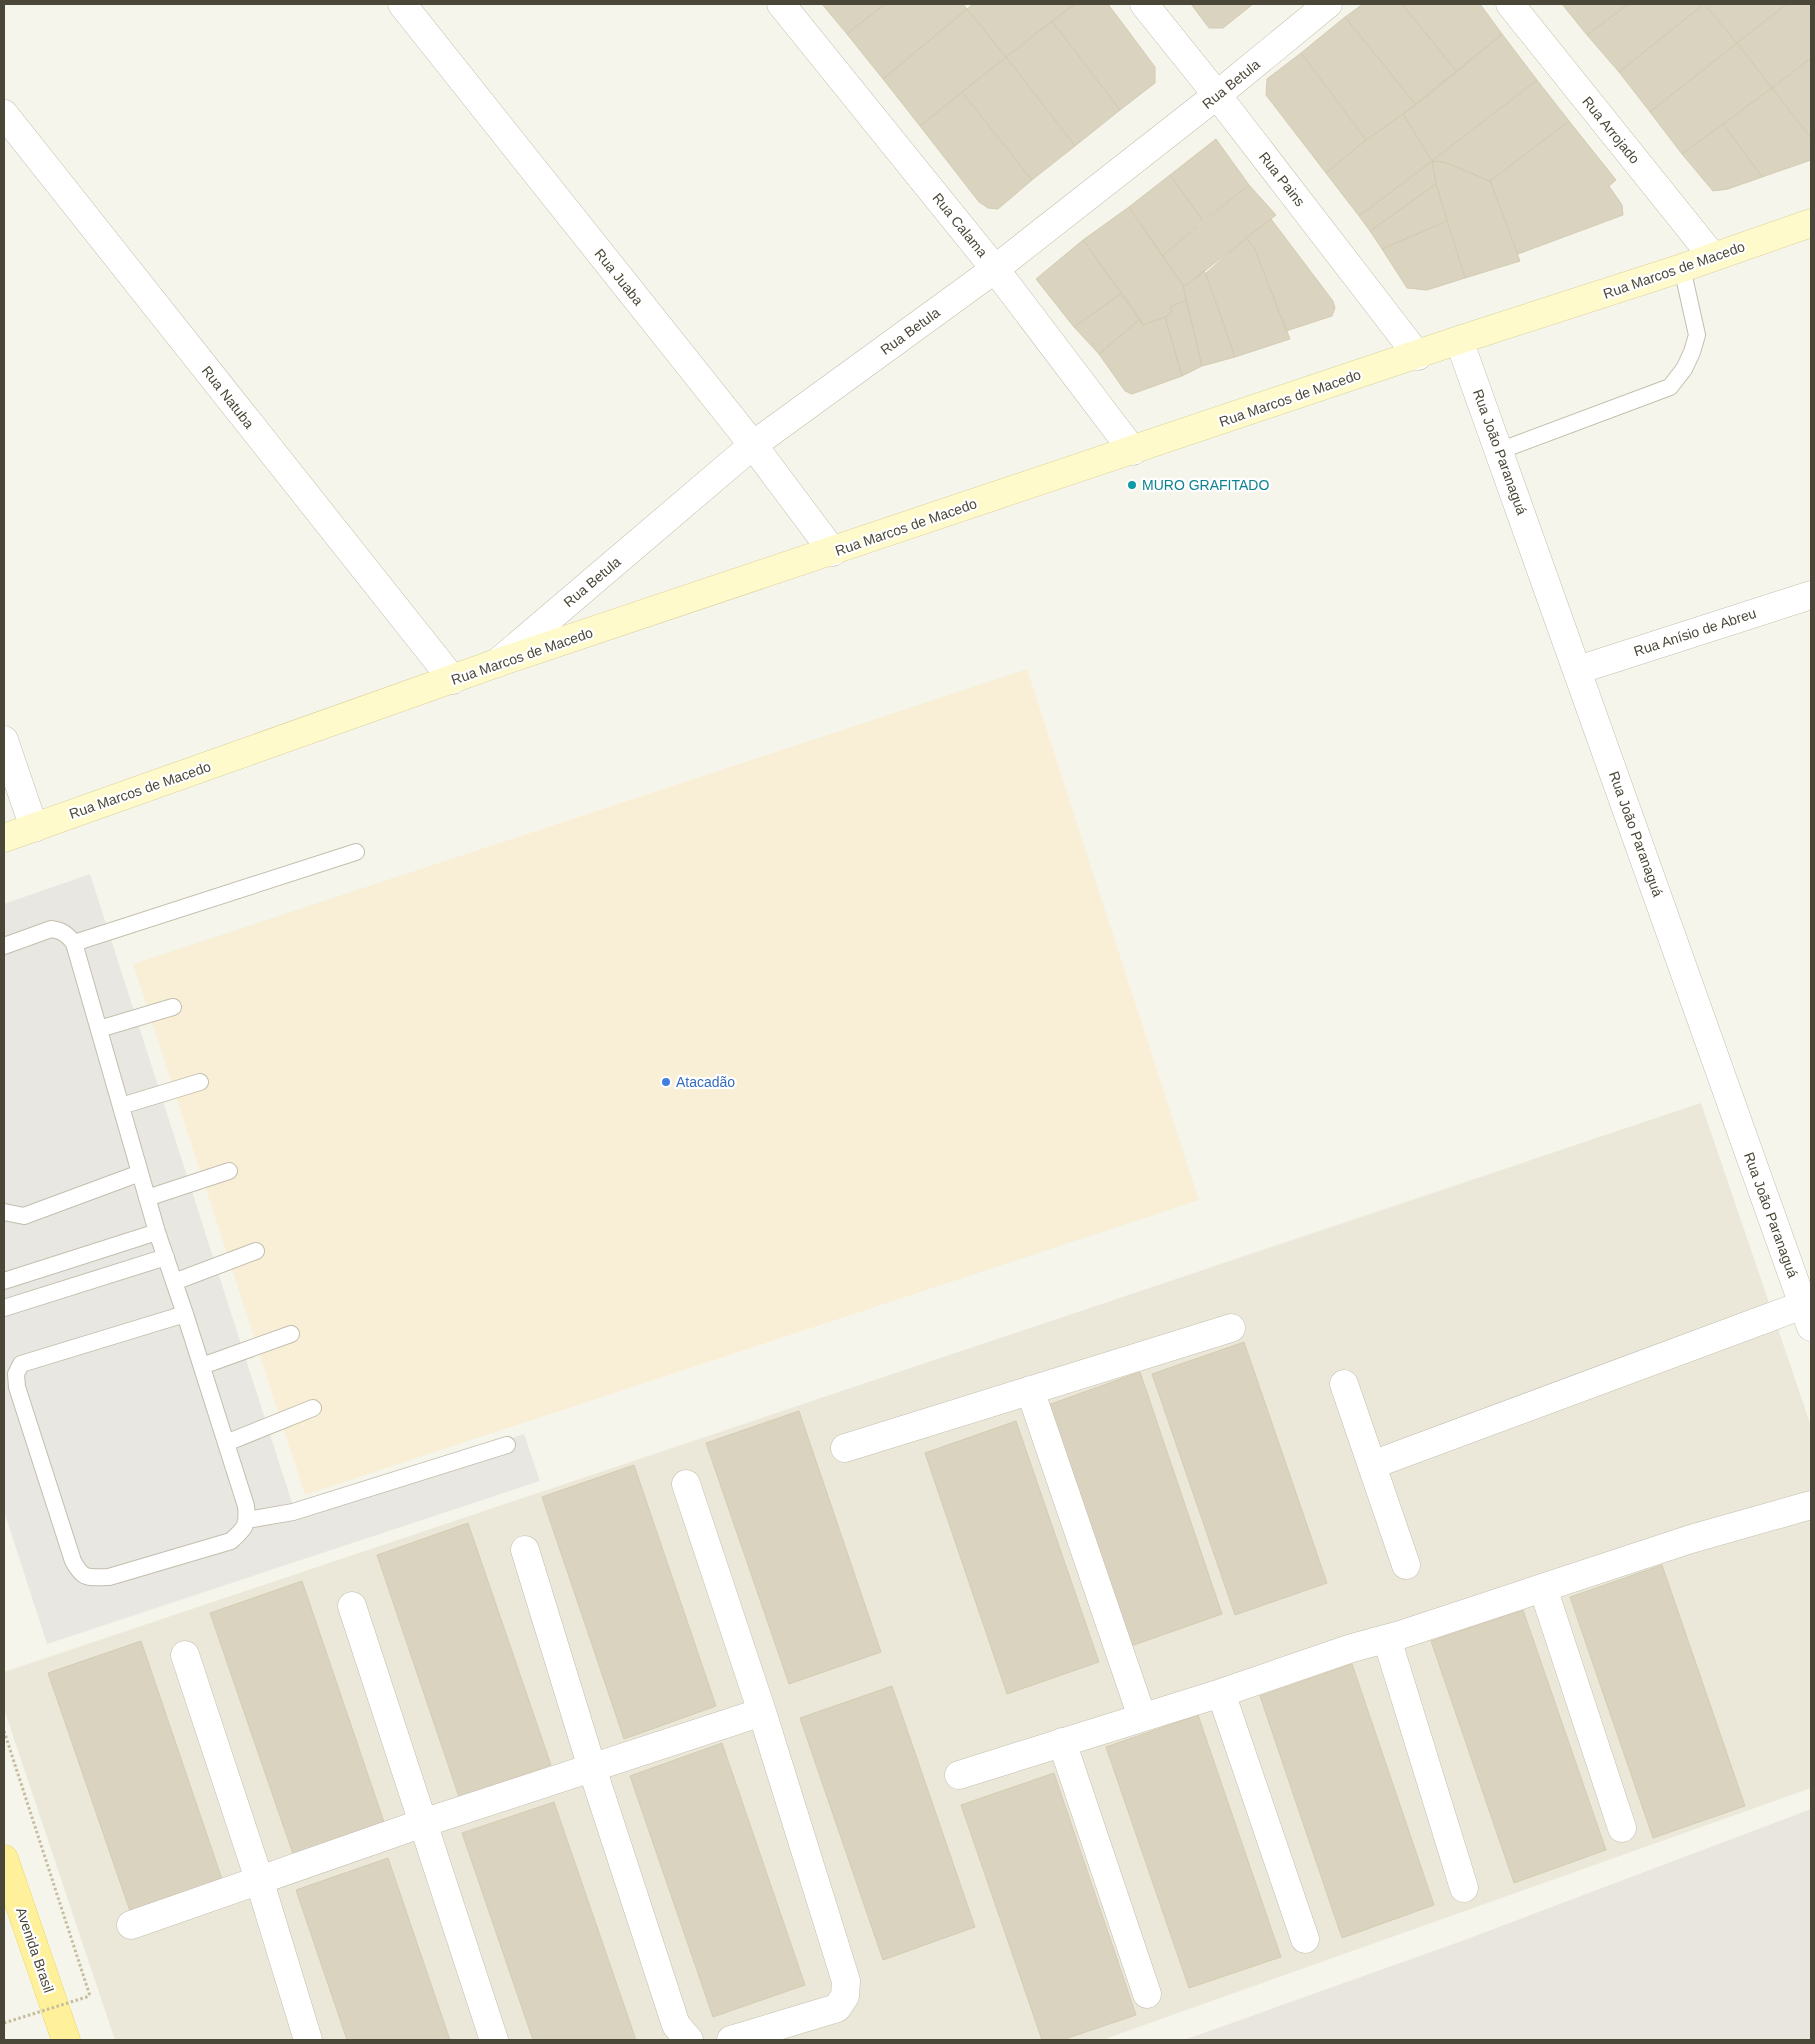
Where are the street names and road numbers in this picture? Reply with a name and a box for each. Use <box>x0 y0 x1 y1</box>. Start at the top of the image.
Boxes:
street label: Rua Betula <box>1199 56 1263 112</box>
street label: Rua Arrojado <box>1579 93 1643 167</box>
street label: Rua Pains <box>1256 149 1308 209</box>
street label: Rua Calama <box>929 190 991 260</box>
street label: Rua Marcos de Macedo <box>1601 238 1747 302</box>
street label: Rua Juaba <box>591 246 647 309</box>
street label: Rua Betula <box>877 304 943 358</box>
street label: Rua Natuba <box>199 363 257 432</box>
street label: Rua Marcos de Macedo <box>1217 366 1363 430</box>
street label: Rua João Paranaguá <box>1470 387 1530 517</box>
street label: Rua Marcos de Macedo <box>833 495 979 559</box>
street label: Rua Betula <box>560 553 624 610</box>
street label: Rua Anísio de Abreu <box>1632 605 1758 659</box>
street label: Rua Marcos de Macedo <box>449 624 595 688</box>
street label: Rua Marcos de Macedo <box>67 758 213 822</box>
street label: Rua João Paranaguá <box>1606 769 1666 899</box>
street label: Rua João Paranaguá <box>1741 1150 1801 1280</box>
street label: Avenida Brasil <box>13 1905 57 1995</box>

